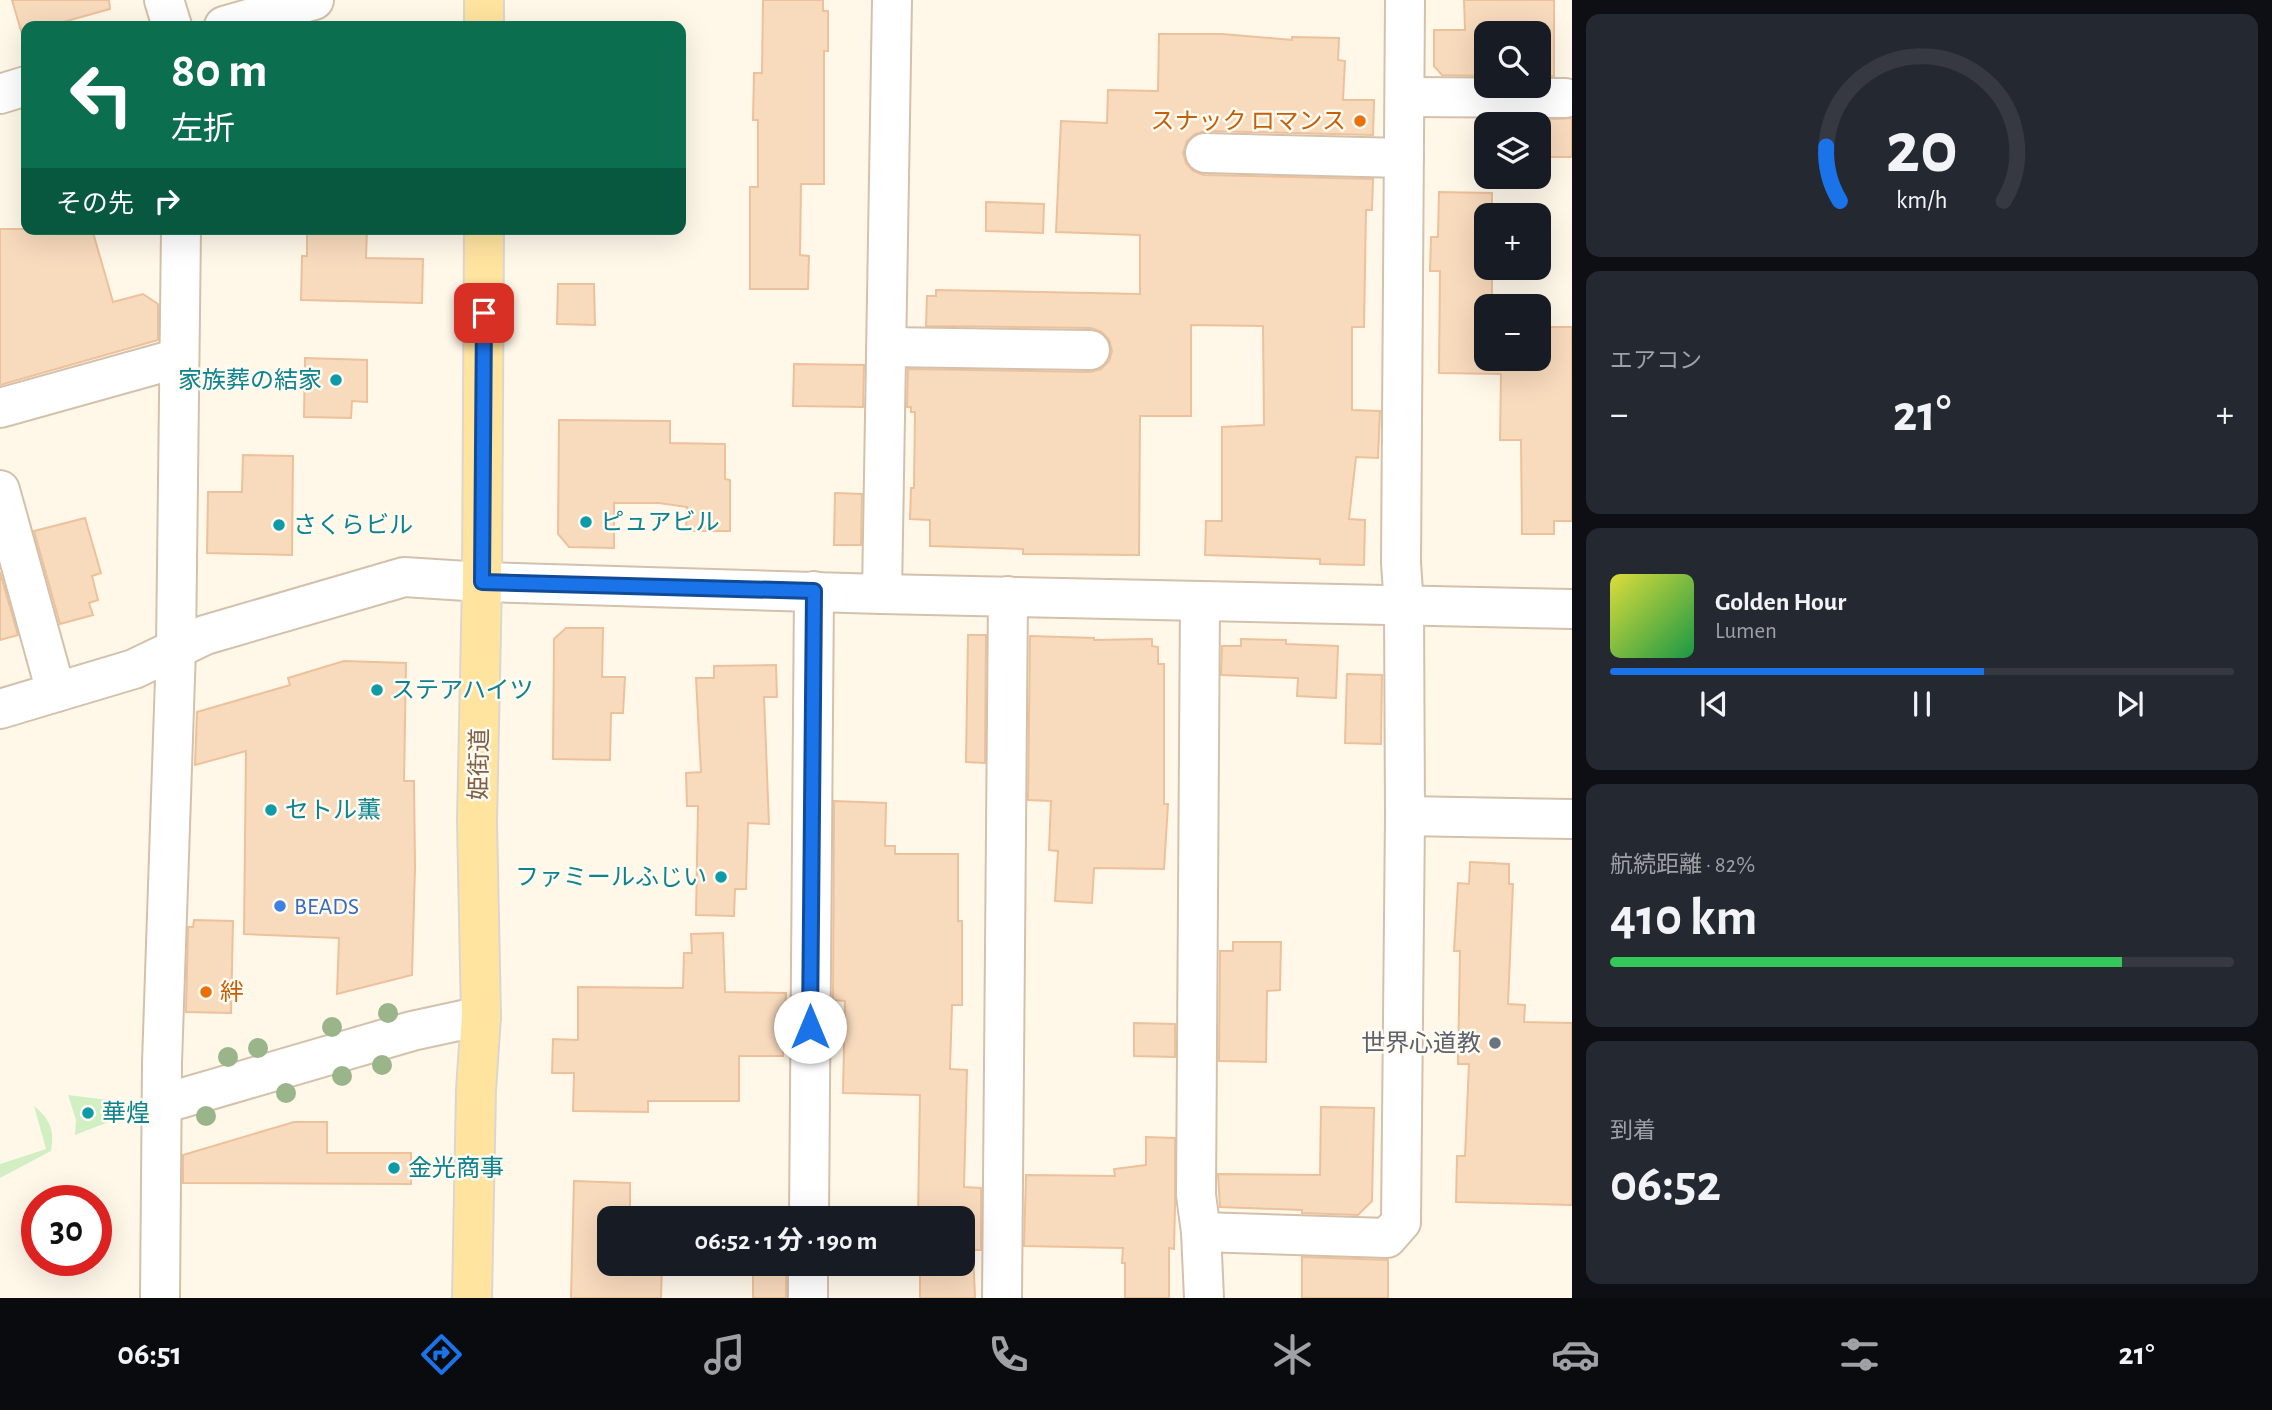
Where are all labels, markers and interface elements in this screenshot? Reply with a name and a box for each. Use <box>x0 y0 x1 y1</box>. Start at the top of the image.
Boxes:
map controls <box>1474 21 1551 371</box>
button: search <box>1474 21 1551 98</box>
text: 80 m <box>171 47 268 96</box>
icon: left <box>56 49 147 140</box>
place label: スナック ロマンス <box>1151 109 1346 134</box>
button: layers <box>1474 112 1551 189</box>
text: 左折 <box>171 113 235 145</box>
marker: スナック ロマンス <box>1352 113 1368 129</box>
text: 20 <box>1886 114 1958 187</box>
icon: right <box>148 182 186 220</box>
text: km/h <box>1896 188 1948 213</box>
text: その先 <box>56 191 134 217</box>
button: + <box>1474 203 1551 280</box>
pin <box>454 283 514 343</box>
icon: arrive <box>465 294 503 332</box>
button: − <box>1474 294 1551 371</box>
text: エアコン <box>1610 350 1702 373</box>
place label: 家族葬の結家 <box>178 367 322 393</box>
marker: 家族葬の結家 <box>328 372 344 388</box>
text: 21° <box>1893 388 1951 440</box>
text: − <box>1610 396 1628 434</box>
text: + <box>2216 396 2234 434</box>
place label: ピュアビル <box>600 510 720 535</box>
place label: さくらビル <box>293 513 413 538</box>
marker: ピュアビル <box>578 514 594 530</box>
marker: さくらビル <box>271 517 287 533</box>
text: Golden Hour <box>1715 589 1846 615</box>
text: Lumen <box>1715 620 1777 643</box>
place label: ステアハイツ <box>391 679 534 703</box>
marker: ステアハイツ <box>369 682 385 698</box>
icon: previous <box>1695 685 1733 723</box>
icon: pause <box>1903 685 1941 723</box>
icon: next <box>2111 685 2149 723</box>
street label: 姫街道 <box>465 728 493 800</box>
place label: セトル薫 <box>285 797 381 823</box>
marker: セトル薫 <box>263 802 279 818</box>
text: 航続距離 · 82% <box>1610 854 1755 877</box>
place label: ファミールふじい <box>515 866 707 890</box>
marker: ファミールふじい <box>713 869 729 885</box>
text: 410 km <box>1610 892 1758 944</box>
place label: BEADS <box>294 895 359 919</box>
marker: BEADS <box>272 898 288 914</box>
place label: 絆 <box>220 980 244 1005</box>
marker: 絆 <box>198 984 214 1000</box>
position arrow <box>773 990 847 1064</box>
place label: 世界心道教 <box>1361 1030 1481 1056</box>
marker: 世界心道教 <box>1487 1035 1503 1051</box>
place label: 華煌 <box>102 1100 150 1126</box>
marker: 華煌 <box>80 1105 96 1121</box>
text: 到着 <box>1610 1120 1656 1143</box>
place label: 金光商事 <box>408 1155 504 1181</box>
text: 06:52 <box>1610 1158 1721 1210</box>
marker: 金光商事 <box>386 1160 402 1176</box>
speed limit sign: 30 <box>21 1185 112 1276</box>
text: 06:52 · 1 分 · 190 m <box>695 1228 877 1254</box>
icon: directions <box>417 1330 466 1379</box>
icon: music <box>700 1330 749 1379</box>
icon: phone <box>984 1330 1033 1379</box>
icon: climate <box>1268 1330 1317 1379</box>
icon: car <box>1551 1330 1600 1379</box>
icon: filters <box>1835 1330 1884 1379</box>
text: 06:51 <box>117 1338 182 1370</box>
text: 21° <box>2119 1338 2155 1370</box>

